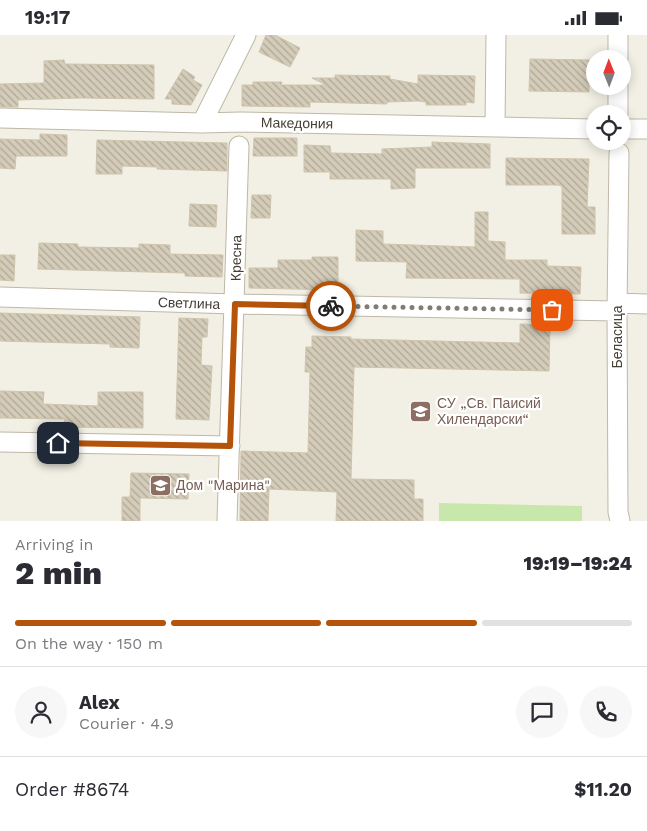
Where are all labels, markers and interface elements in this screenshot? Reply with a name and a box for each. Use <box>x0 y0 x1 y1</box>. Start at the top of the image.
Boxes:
text: 19:17 <box>25 6 70 29</box>
north arrow <box>586 50 631 95</box>
map controls <box>586 50 631 150</box>
button: locate <box>586 105 631 150</box>
street label: Македония <box>261 114 333 132</box>
street label: Кресна <box>228 235 244 281</box>
courier <box>306 281 356 331</box>
pin <box>531 289 573 331</box>
icon: bike <box>317 292 345 320</box>
street label: Светлина <box>158 294 221 312</box>
icon: bag <box>538 296 566 324</box>
street label: Беласица <box>609 305 625 369</box>
place label: СУ „Св. Паисий Хилендарски“ <box>437 395 541 427</box>
school or university icon: СУ „Св. Паисий Хилендарски“ <box>409 399 433 423</box>
pin <box>37 422 79 464</box>
icon: home <box>44 429 72 457</box>
school or university icon: Дом "Марина" <box>148 473 172 497</box>
place label: Дом "Марина" <box>176 477 270 493</box>
text: Arriving in <box>15 535 93 554</box>
text: 19:19–19:24 <box>524 552 632 575</box>
text: 2 min <box>15 554 102 592</box>
text: On the way · 150 m <box>15 634 163 653</box>
button: person <box>15 686 67 738</box>
button: chat <box>516 686 568 738</box>
button: phone <box>580 686 632 738</box>
text: Alex <box>79 691 120 714</box>
text: Courier · 4.9 <box>79 714 174 733</box>
text: Order #8674 <box>15 778 129 801</box>
text: $11.20 <box>574 778 632 801</box>

